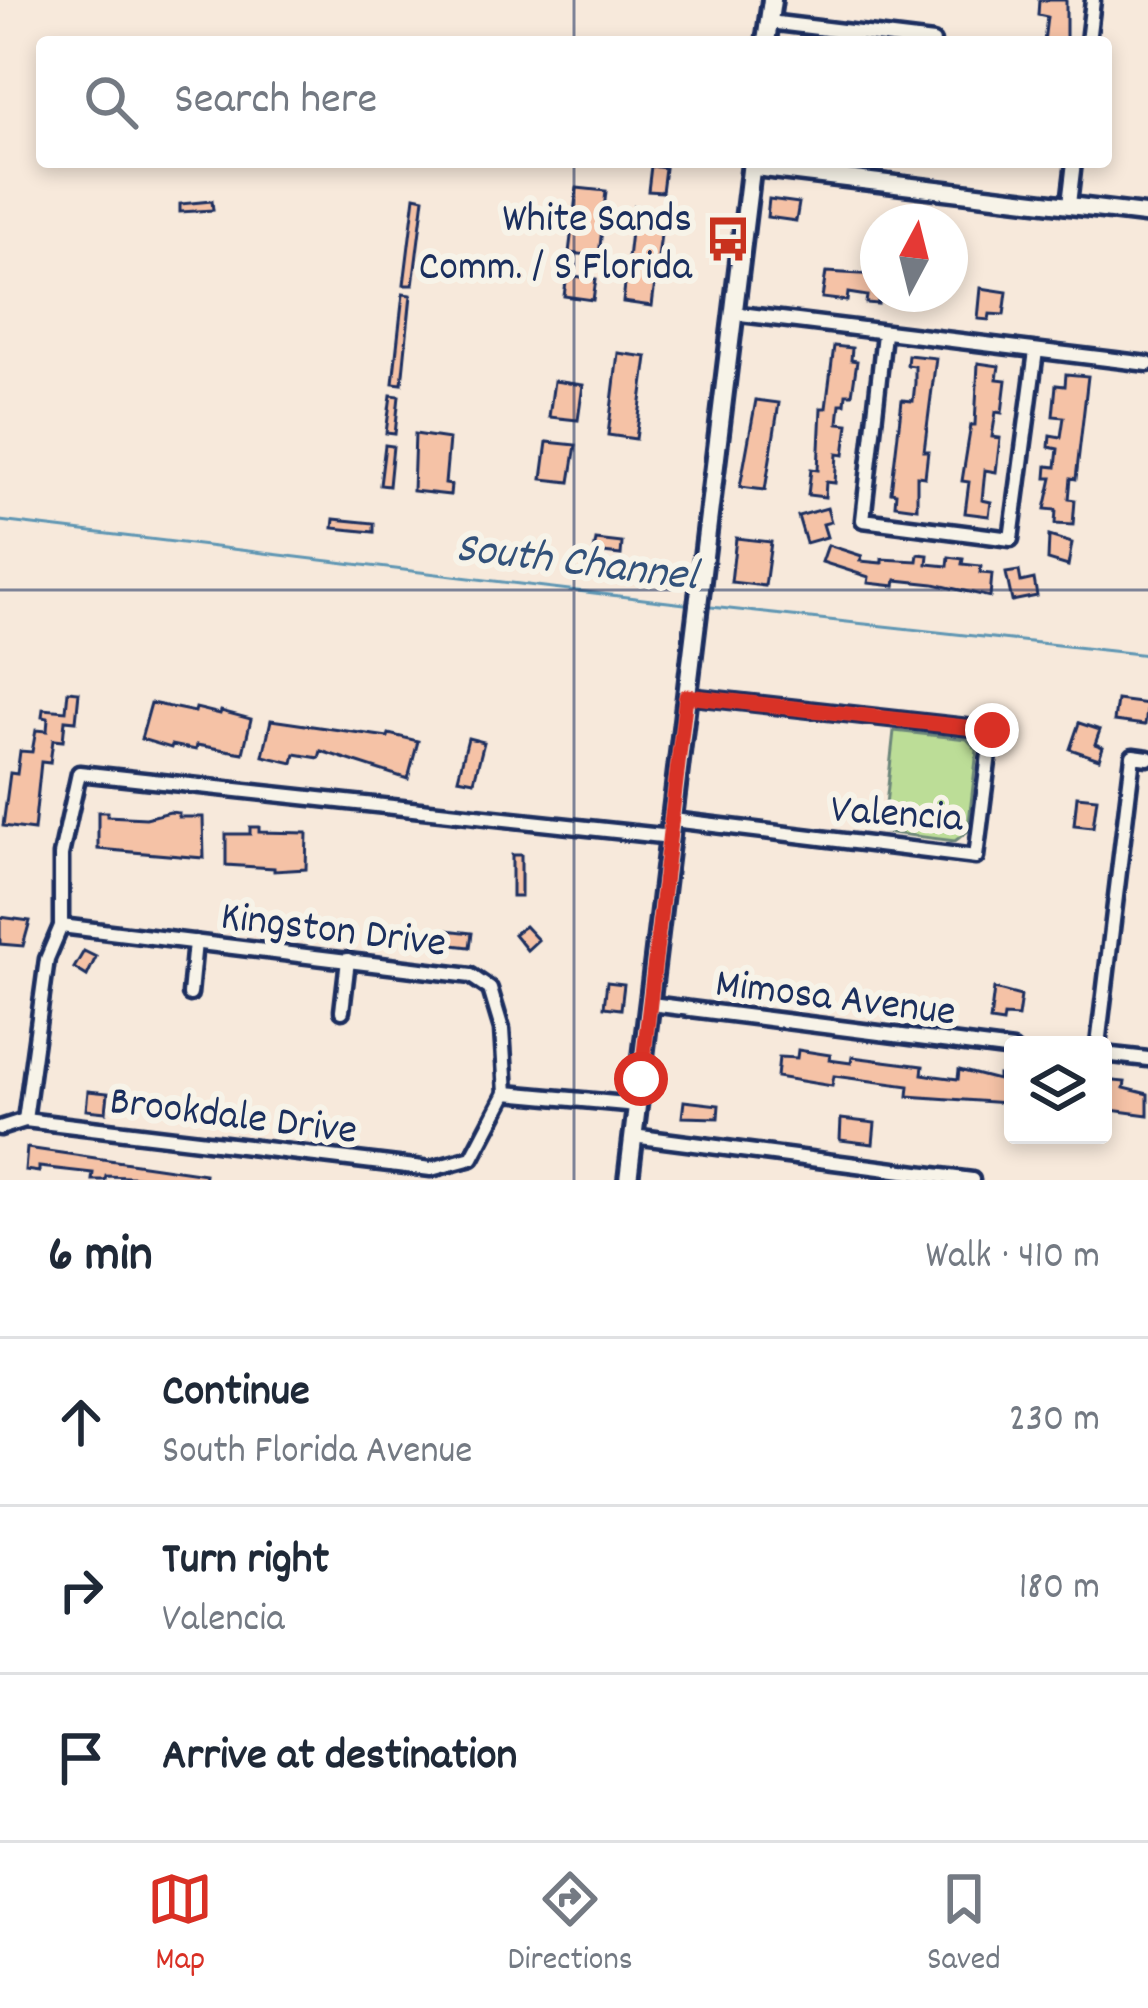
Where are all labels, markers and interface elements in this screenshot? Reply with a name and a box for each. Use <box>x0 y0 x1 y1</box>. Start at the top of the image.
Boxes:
search box <box>36 36 1112 168</box>
icon: search <box>78 69 144 135</box>
text: Search here <box>174 70 377 134</box>
place label: White Sands Comm. / S Florida <box>418 192 693 300</box>
north arrow <box>860 204 968 312</box>
bus stop icon: White Sands Comm. / S Florida <box>703 214 753 264</box>
water label: South Channel <box>452 518 704 612</box>
route end <box>965 703 1019 757</box>
street label: Valencia <box>829 782 966 852</box>
street label: Kingston Drive <box>217 889 449 977</box>
street label: Mimosa Avenue <box>712 956 959 1045</box>
map controls <box>1004 1036 1112 1144</box>
button: layers <box>1004 1036 1112 1144</box>
route start <box>614 1052 668 1106</box>
street label: Brookdale Drive <box>106 1074 360 1164</box>
text: 6 min <box>48 1222 153 1294</box>
text: Walk · 410 m <box>926 1231 1100 1286</box>
text: Continue <box>162 1362 310 1426</box>
icon: ahead <box>48 1389 114 1455</box>
text: 230 m <box>1009 1394 1100 1449</box>
text: South Florida Avenue <box>162 1426 472 1481</box>
text: Turn right <box>162 1530 329 1594</box>
icon: right <box>48 1557 114 1623</box>
text: 180 m <box>1019 1562 1100 1617</box>
text: Valencia <box>162 1594 285 1649</box>
icon: arrive <box>48 1725 114 1791</box>
text: Arrive at destination <box>162 1726 517 1790</box>
tab: Map <box>147 1866 213 1985</box>
tab: Directions <box>508 1866 633 1985</box>
tab: Saved <box>927 1866 1001 1985</box>

